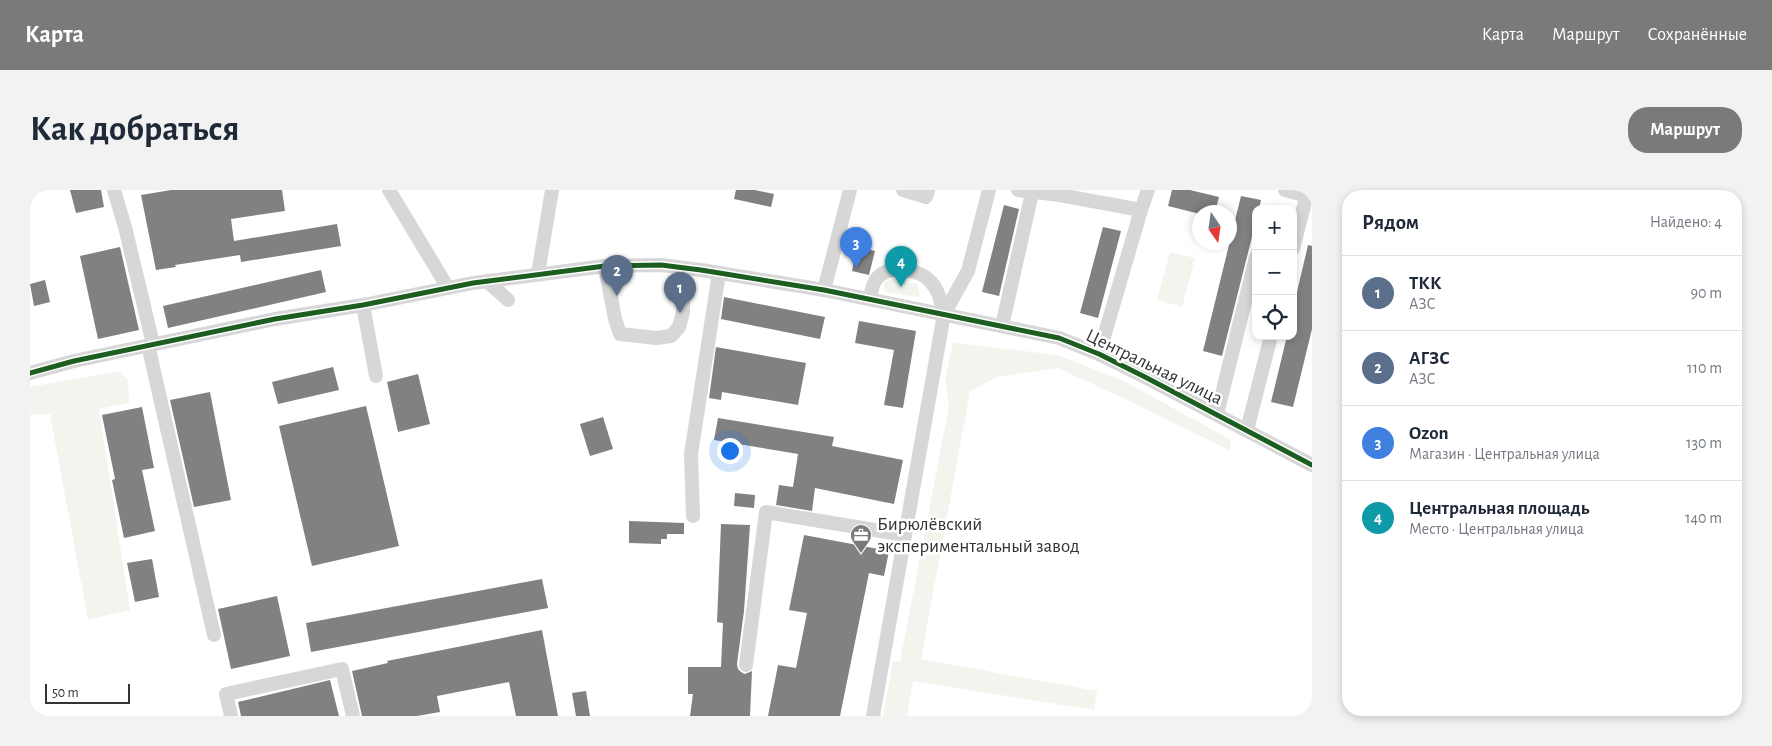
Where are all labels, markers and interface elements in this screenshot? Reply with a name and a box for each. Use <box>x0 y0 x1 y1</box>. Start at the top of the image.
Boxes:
text: Карта <box>25 23 84 47</box>
text: Карта <box>1482 26 1524 44</box>
text: Маршрут <box>1552 26 1620 44</box>
text: Сохранённые <box>1648 26 1747 44</box>
button: Маршрут <box>1628 107 1742 153</box>
text: Как добраться <box>30 112 239 147</box>
north arrow <box>1192 205 1237 250</box>
map controls <box>1252 205 1297 340</box>
button: + <box>1252 205 1297 250</box>
text: Рядом <box>1362 212 1419 233</box>
text: Найдено: 4 <box>1650 214 1722 230</box>
pin: 3 <box>840 227 872 268</box>
pin: 4 <box>885 246 917 287</box>
button: − <box>1252 250 1297 295</box>
pin: 2 <box>601 255 633 296</box>
pin: 1 <box>664 272 696 313</box>
text: ТКК <box>1409 274 1442 293</box>
text: 1 <box>1375 285 1381 301</box>
text: 90 m <box>1691 285 1722 301</box>
button: locate <box>1252 295 1297 340</box>
text: АЗС <box>1409 296 1436 312</box>
street label: Центральная улица <box>1083 326 1226 408</box>
text: АГЗС <box>1409 349 1450 368</box>
text: 2 <box>1374 360 1382 376</box>
text: 110 m <box>1687 360 1722 376</box>
text: АЗС <box>1409 371 1436 387</box>
text: Ozon <box>1409 424 1448 443</box>
text: 3 <box>1375 435 1381 451</box>
text: 130 m <box>1686 435 1722 451</box>
your location <box>717 438 743 464</box>
text: Магазин · Центральная улица <box>1409 446 1600 462</box>
text: Центральная площадь <box>1409 499 1590 518</box>
text: 4 <box>1374 510 1382 526</box>
text: 140 m <box>1685 510 1722 526</box>
place label: Бирюлёвский экспериментальный завод <box>877 515 1079 556</box>
text: Место · Центральная улица <box>1409 521 1584 537</box>
office icon: Бирюлёвский экспериментальный завод <box>849 523 873 554</box>
scale bar <box>45 681 130 704</box>
text: 50 m <box>52 686 79 700</box>

